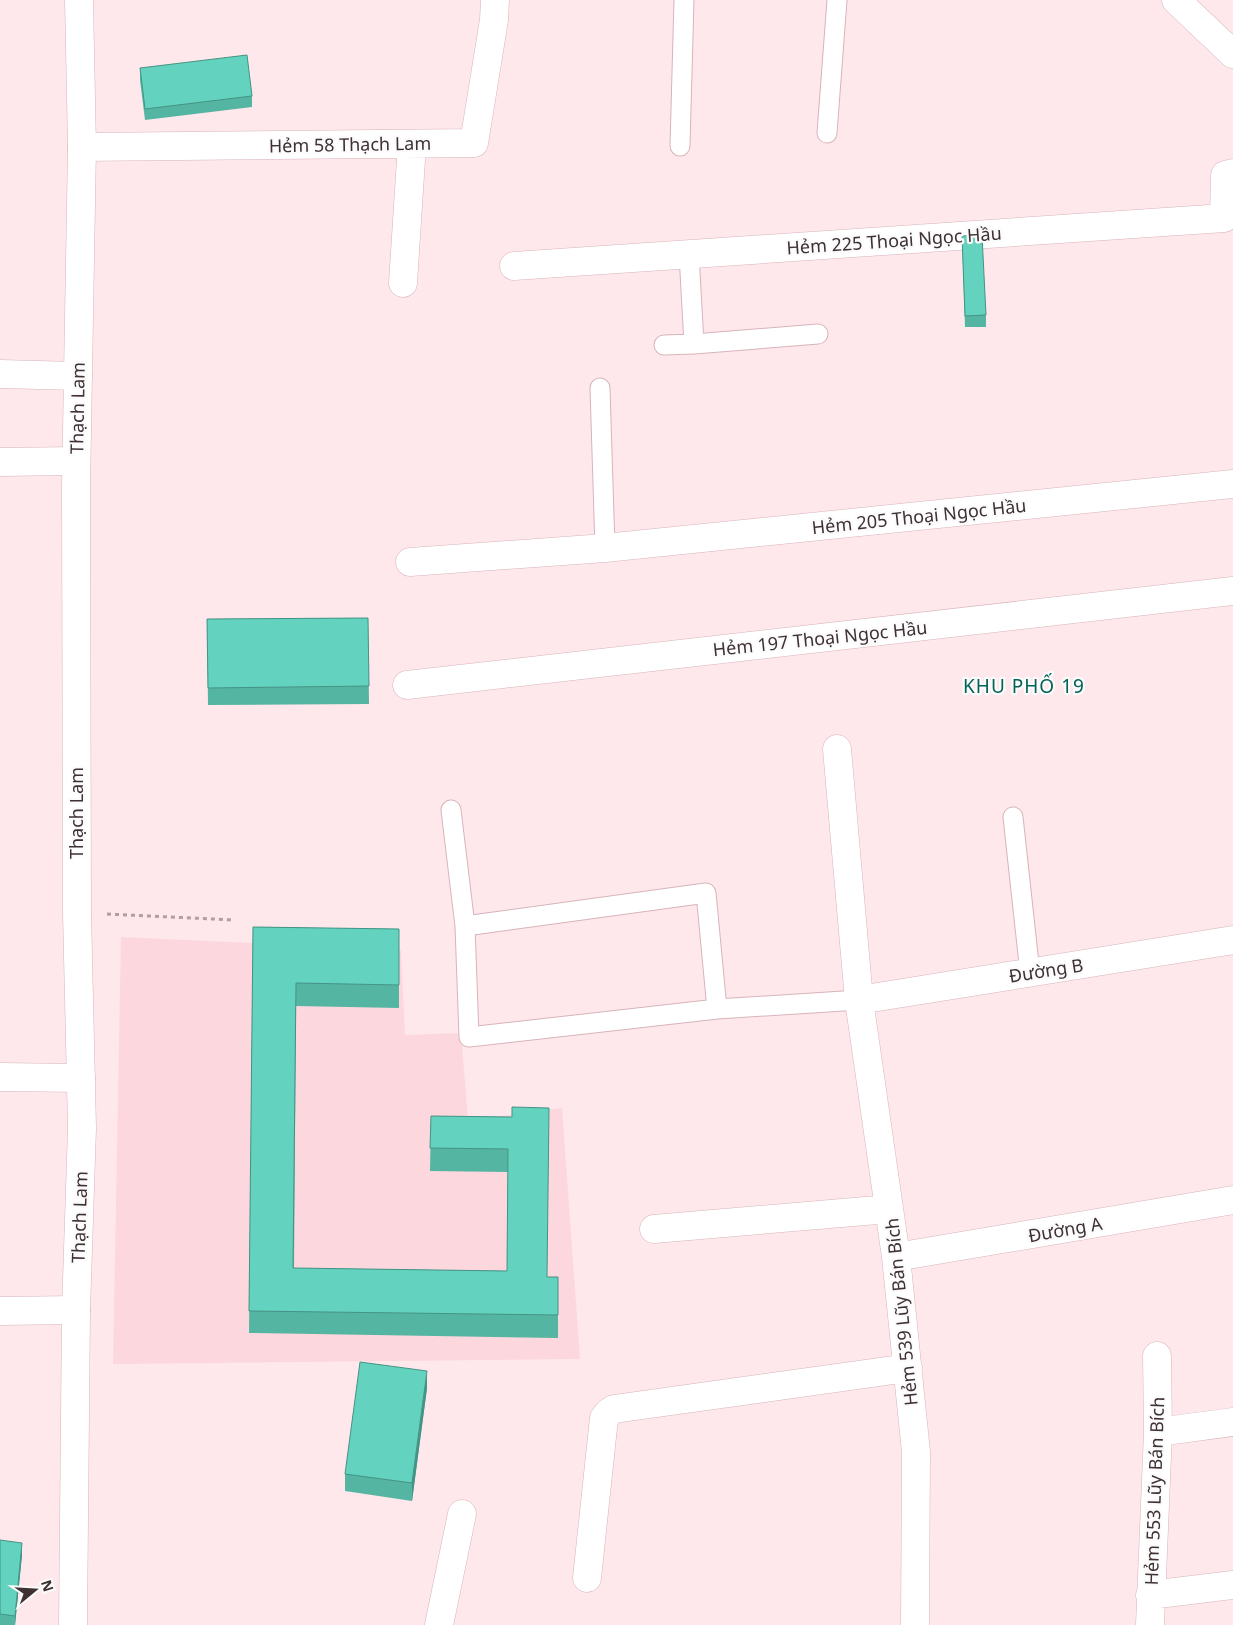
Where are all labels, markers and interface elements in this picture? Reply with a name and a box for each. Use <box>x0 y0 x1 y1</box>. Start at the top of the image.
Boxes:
street label: Hẻm 58 Thạch Lam <box>269 131 431 157</box>
street label: Hẻm 225 Thoại Ngọc Hầu <box>786 221 1002 259</box>
street label: Thạch Lam <box>64 362 90 454</box>
street label: Hẻm 205 Thoại Ngọc Hầu <box>811 493 1027 539</box>
street label: Hẻm 197 Thoại Ngọc Hầu <box>712 615 928 661</box>
district label: KHU PHỐ 19 <box>963 673 1085 699</box>
street label: Thạch Lam <box>64 767 88 859</box>
street label: Đường B <box>1007 952 1085 988</box>
street label: Thạch Lam <box>65 1171 93 1263</box>
street label: Đường A <box>1026 1211 1104 1247</box>
street label: Hẻm 539 Lũy Bán Bích <box>879 1217 923 1407</box>
street label: Hẻm 553 Lũy Bán Bích <box>1139 1396 1169 1586</box>
north arrow <box>10 1565 60 1615</box>
text: N <box>37 1577 59 1594</box>

